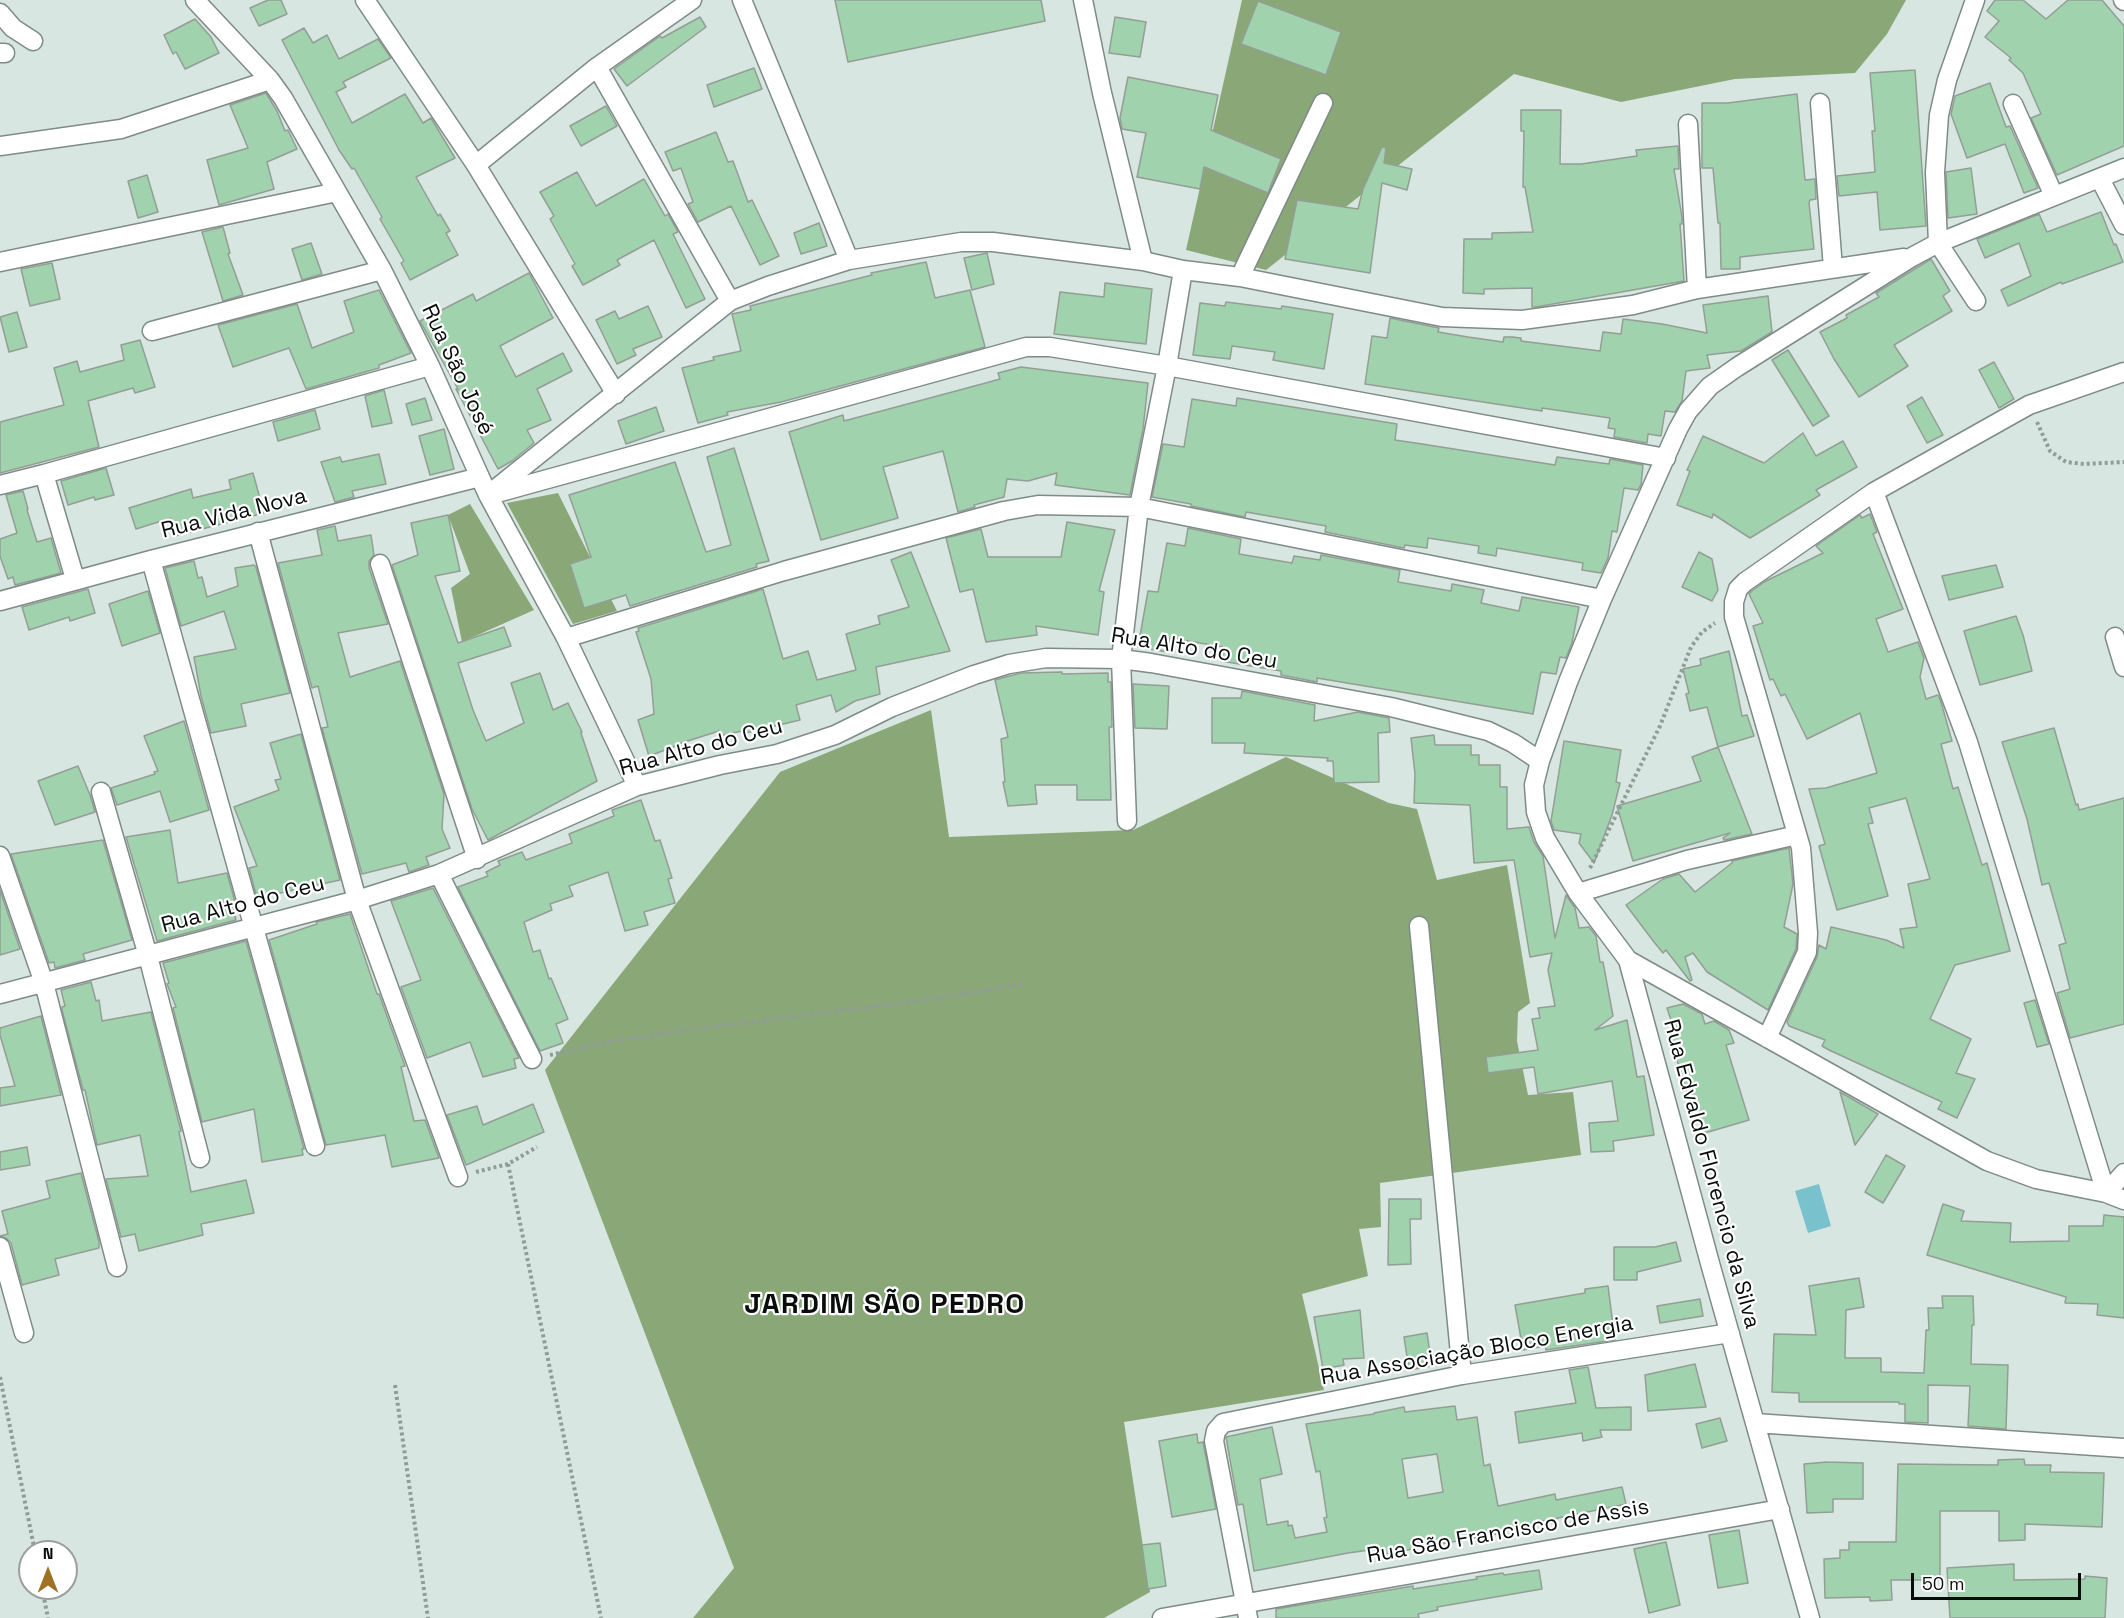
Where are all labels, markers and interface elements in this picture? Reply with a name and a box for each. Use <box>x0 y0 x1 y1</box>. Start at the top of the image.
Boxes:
street label: Rua São José <box>415 300 499 440</box>
street label: Rua Vida Nova <box>158 483 310 545</box>
street label: Rua Alto do Ceu <box>1109 623 1279 675</box>
street label: Rua Alto do Ceu <box>616 714 786 782</box>
street label: Rua Alto do Ceu <box>158 871 328 939</box>
street label: Rua Edvaldo Florencio da Silva <box>1657 1016 1765 1332</box>
district label: JARDIM SÃO PEDRO <box>744 1288 1026 1322</box>
street label: Rua Associação Bloco Energia <box>1319 1310 1635 1392</box>
street label: Rua São Francisco de Assis <box>1365 1494 1651 1570</box>
north arrow <box>18 1540 78 1600</box>
text: N <box>43 1543 53 1564</box>
scale bar <box>1914 1561 2084 1599</box>
text: 50 m <box>1922 1572 1964 1595</box>

